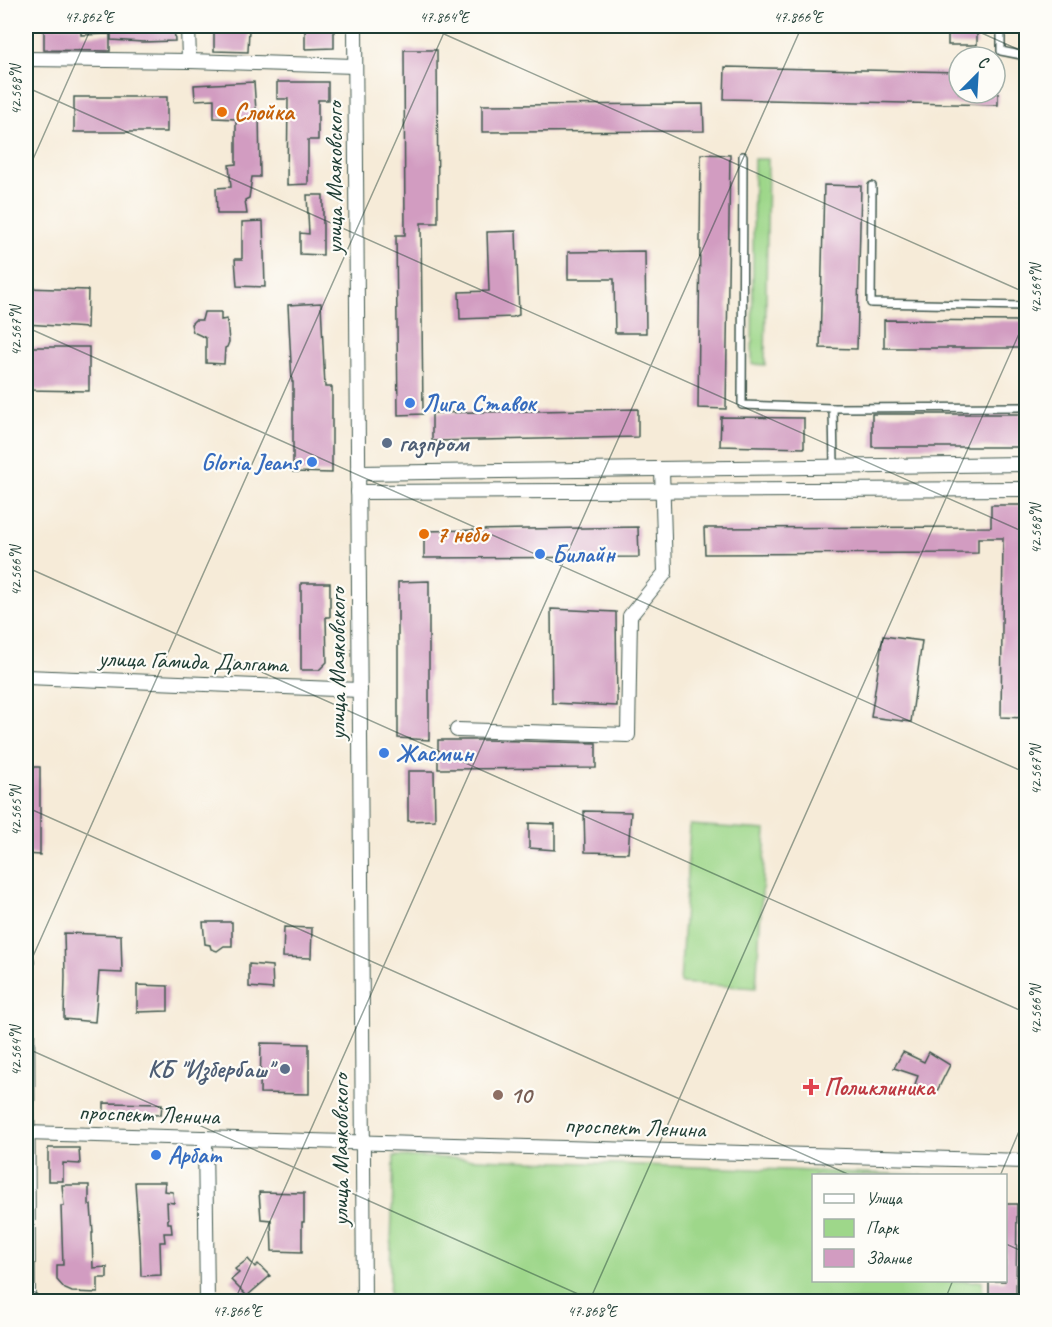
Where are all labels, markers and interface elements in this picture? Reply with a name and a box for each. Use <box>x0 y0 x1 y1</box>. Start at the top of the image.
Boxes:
text: 47.862°E <box>65 8 116 27</box>
text: 47.864°E <box>420 8 471 27</box>
text: 47.866°E <box>774 8 825 27</box>
north arrow <box>947 45 1007 105</box>
text: С <box>975 51 992 74</box>
text: 42.568°N <box>7 62 26 115</box>
place label: Слойка <box>234 97 296 127</box>
street label: улица Маяковского <box>319 99 349 256</box>
marker: Слойка <box>215 105 229 119</box>
text: 42.569°N <box>1027 261 1046 314</box>
text: 42.567°N <box>7 303 26 356</box>
place label: Лига Ставок <box>422 388 538 418</box>
marker: Лига Ставок <box>403 396 417 410</box>
place label: газпром <box>399 428 470 459</box>
marker: газпром <box>380 436 394 450</box>
place label: Gloria Jeans <box>201 447 303 477</box>
marker: Gloria Jeans <box>305 455 319 469</box>
text: 42.568°N <box>1027 501 1046 554</box>
place label: 7 небо <box>436 519 491 549</box>
marker: 7 небо <box>417 527 431 541</box>
place label: Билайн <box>552 539 616 569</box>
text: 42.566°N <box>7 543 26 596</box>
marker: Билайн <box>533 547 547 561</box>
street label: улица Маяковского <box>322 585 352 742</box>
street label: улица Гамида Далгата <box>96 643 290 679</box>
place label: Жасмин <box>396 738 475 768</box>
text: 42.567°N <box>1027 742 1046 795</box>
marker: Жасмин <box>377 746 391 760</box>
text: 42.565°N <box>7 783 26 836</box>
text: 42.566°N <box>1027 982 1046 1035</box>
text: 42.564°N <box>7 1023 26 1076</box>
place label: КБ "Избербаш" <box>148 1054 278 1085</box>
marker: КБ "Избербаш" <box>278 1062 292 1076</box>
street label: улица Маяковского <box>325 1071 355 1228</box>
place label: Поликлиника <box>824 1072 936 1102</box>
marker: Поликлиника <box>802 1078 820 1096</box>
place label: 10 <box>510 1080 534 1110</box>
marker: 10 <box>491 1088 505 1102</box>
street label: проспект Ленина <box>78 1097 221 1131</box>
street label: проспект Ленина <box>564 1110 707 1144</box>
place label: Арбат <box>168 1140 222 1170</box>
marker: Арбат <box>149 1148 163 1162</box>
legend <box>812 1174 1007 1282</box>
text: Улица <box>866 1187 903 1209</box>
text: Парк <box>866 1217 900 1239</box>
text: Здание <box>866 1247 912 1269</box>
text: 47.866°E <box>213 1302 264 1321</box>
text: 47.868°E <box>568 1302 619 1321</box>

